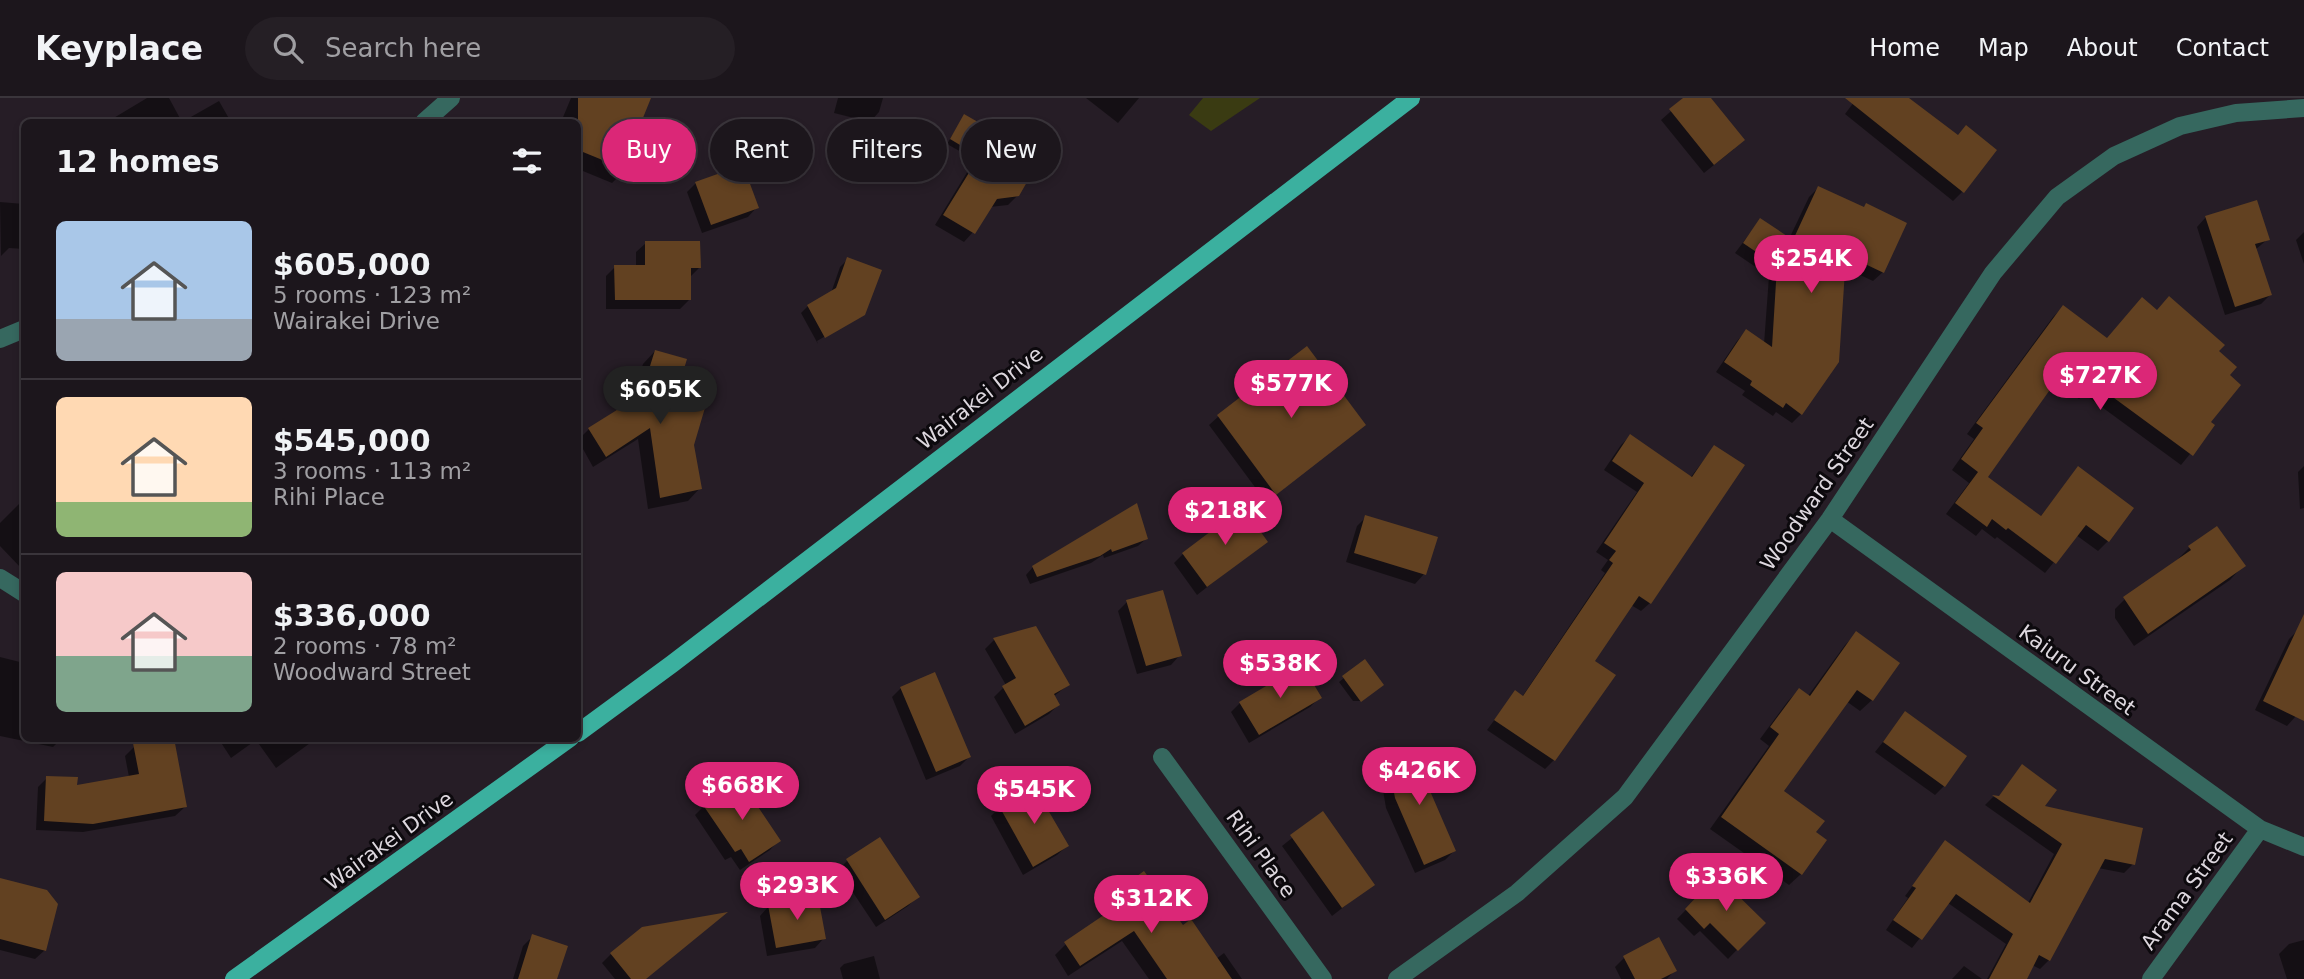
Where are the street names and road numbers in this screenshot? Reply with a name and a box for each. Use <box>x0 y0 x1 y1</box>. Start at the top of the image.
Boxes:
street label: Wairakei Drive <box>913 342 1047 454</box>
street label: Woodward Street <box>1755 413 1879 575</box>
street label: Kaiuru Street <box>2014 620 2140 720</box>
street label: Wairakei Drive <box>320 786 458 896</box>
street label: Rihi Place <box>1221 806 1301 902</box>
street label: Arama Street <box>2136 827 2238 955</box>

